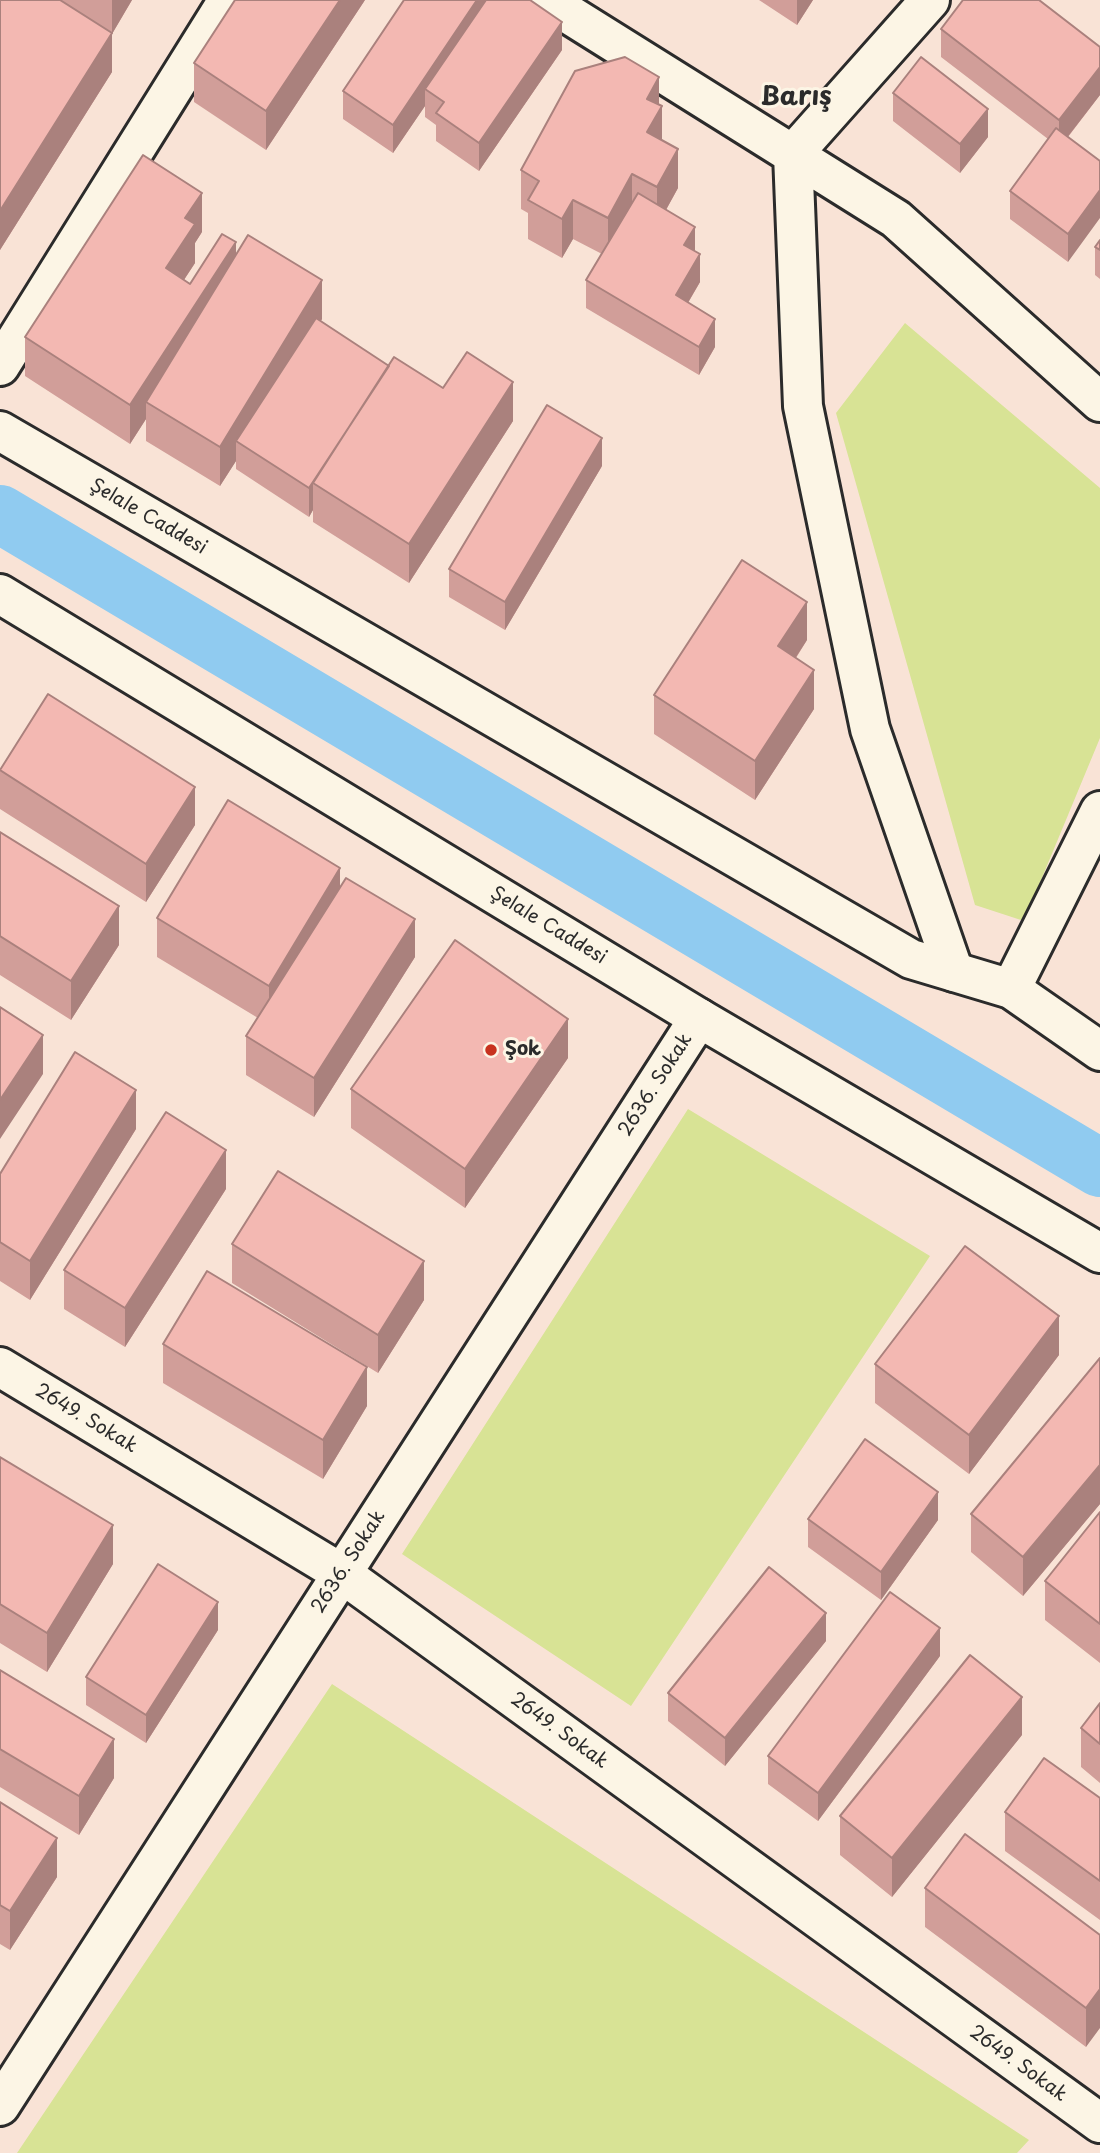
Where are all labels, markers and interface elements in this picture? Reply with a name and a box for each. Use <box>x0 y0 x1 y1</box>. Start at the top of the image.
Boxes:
district label: Barış <box>760 82 832 114</box>
street label: Şelale Caddesi <box>85 474 211 560</box>
street label: Şelale Caddesi <box>486 882 610 970</box>
street label: 2636. Sokak <box>614 1029 698 1141</box>
place label: Şok <box>505 1039 541 1061</box>
marker: Şok <box>483 1042 499 1058</box>
street label: 2649. Sokak <box>31 1380 141 1458</box>
street label: 2636. Sokak <box>307 1506 391 1618</box>
street label: 2649. Sokak <box>506 1688 612 1774</box>
street label: 2649. Sokak <box>965 2021 1071 2107</box>

